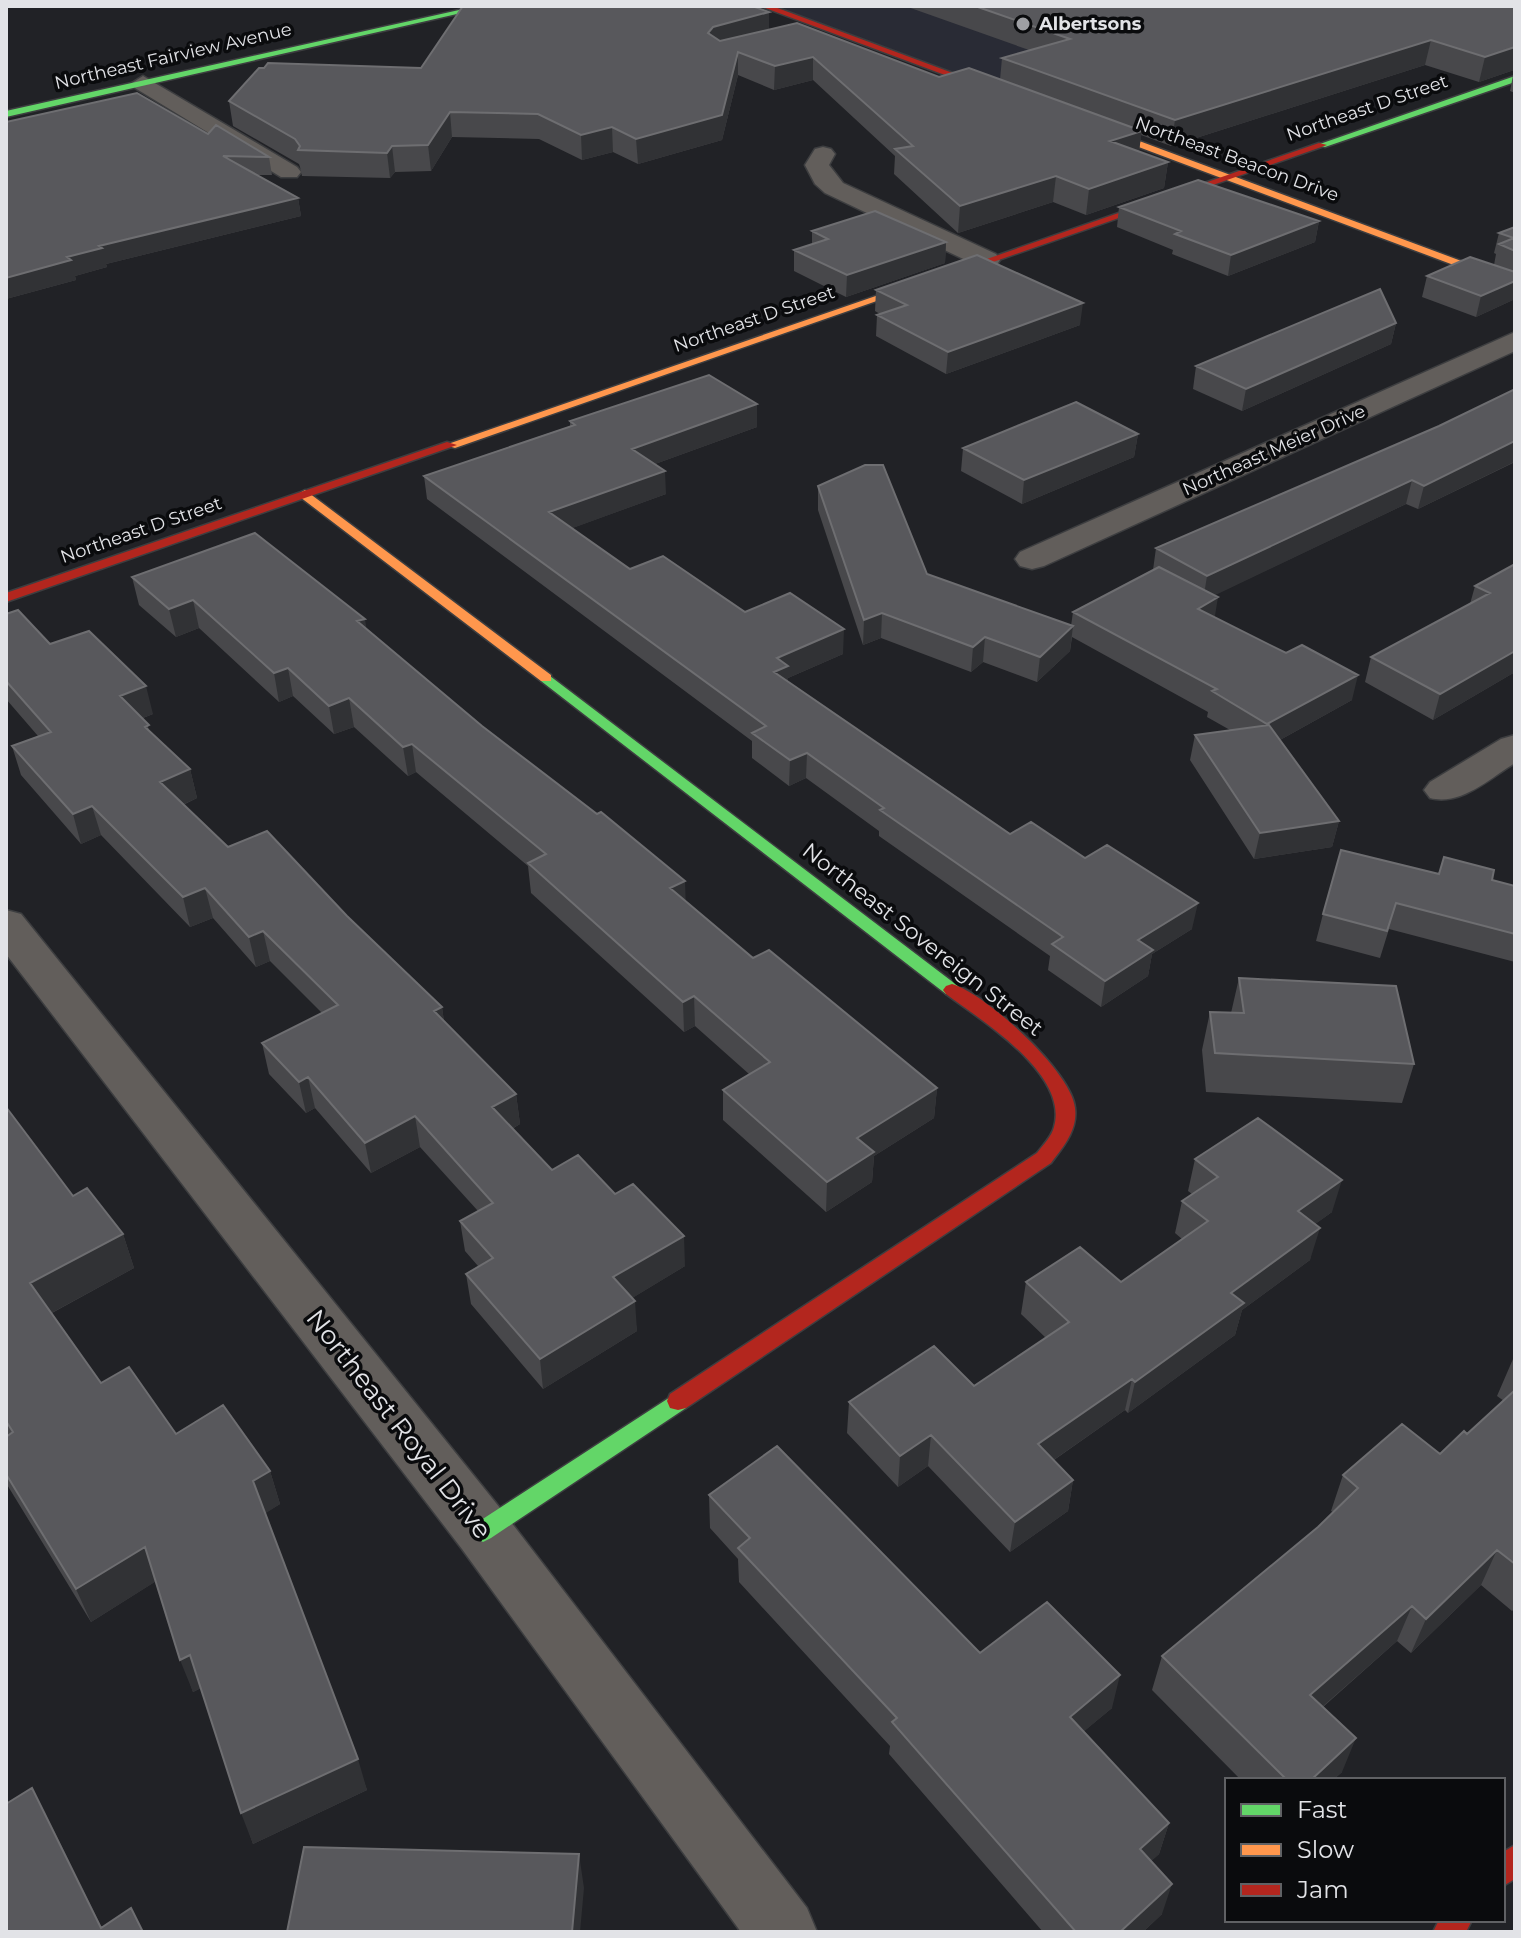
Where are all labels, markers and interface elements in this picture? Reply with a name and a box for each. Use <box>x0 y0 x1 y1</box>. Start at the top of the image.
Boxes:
place label: Albertsons <box>1038 13 1142 35</box>
marker: Albertsons <box>1014 15 1032 33</box>
street label: Northeast Fairview Avenue <box>52 18 294 94</box>
street label: Northeast D Street <box>1284 70 1450 146</box>
street label: Northeast Beacon Drive <box>1132 112 1342 206</box>
street label: Northeast D Street <box>671 281 837 357</box>
street label: Northeast Meier Drive <box>1179 400 1369 500</box>
street label: Northeast D Street <box>58 492 224 568</box>
street label: Northeast Sovereign Street <box>797 837 1048 1042</box>
street label: Northeast Royal Drive <box>299 1303 499 1545</box>
legend <box>1225 1778 1505 1922</box>
text: Fast <box>1297 1795 1348 1824</box>
text: Slow <box>1297 1835 1354 1864</box>
text: Jam <box>1296 1875 1349 1904</box>

